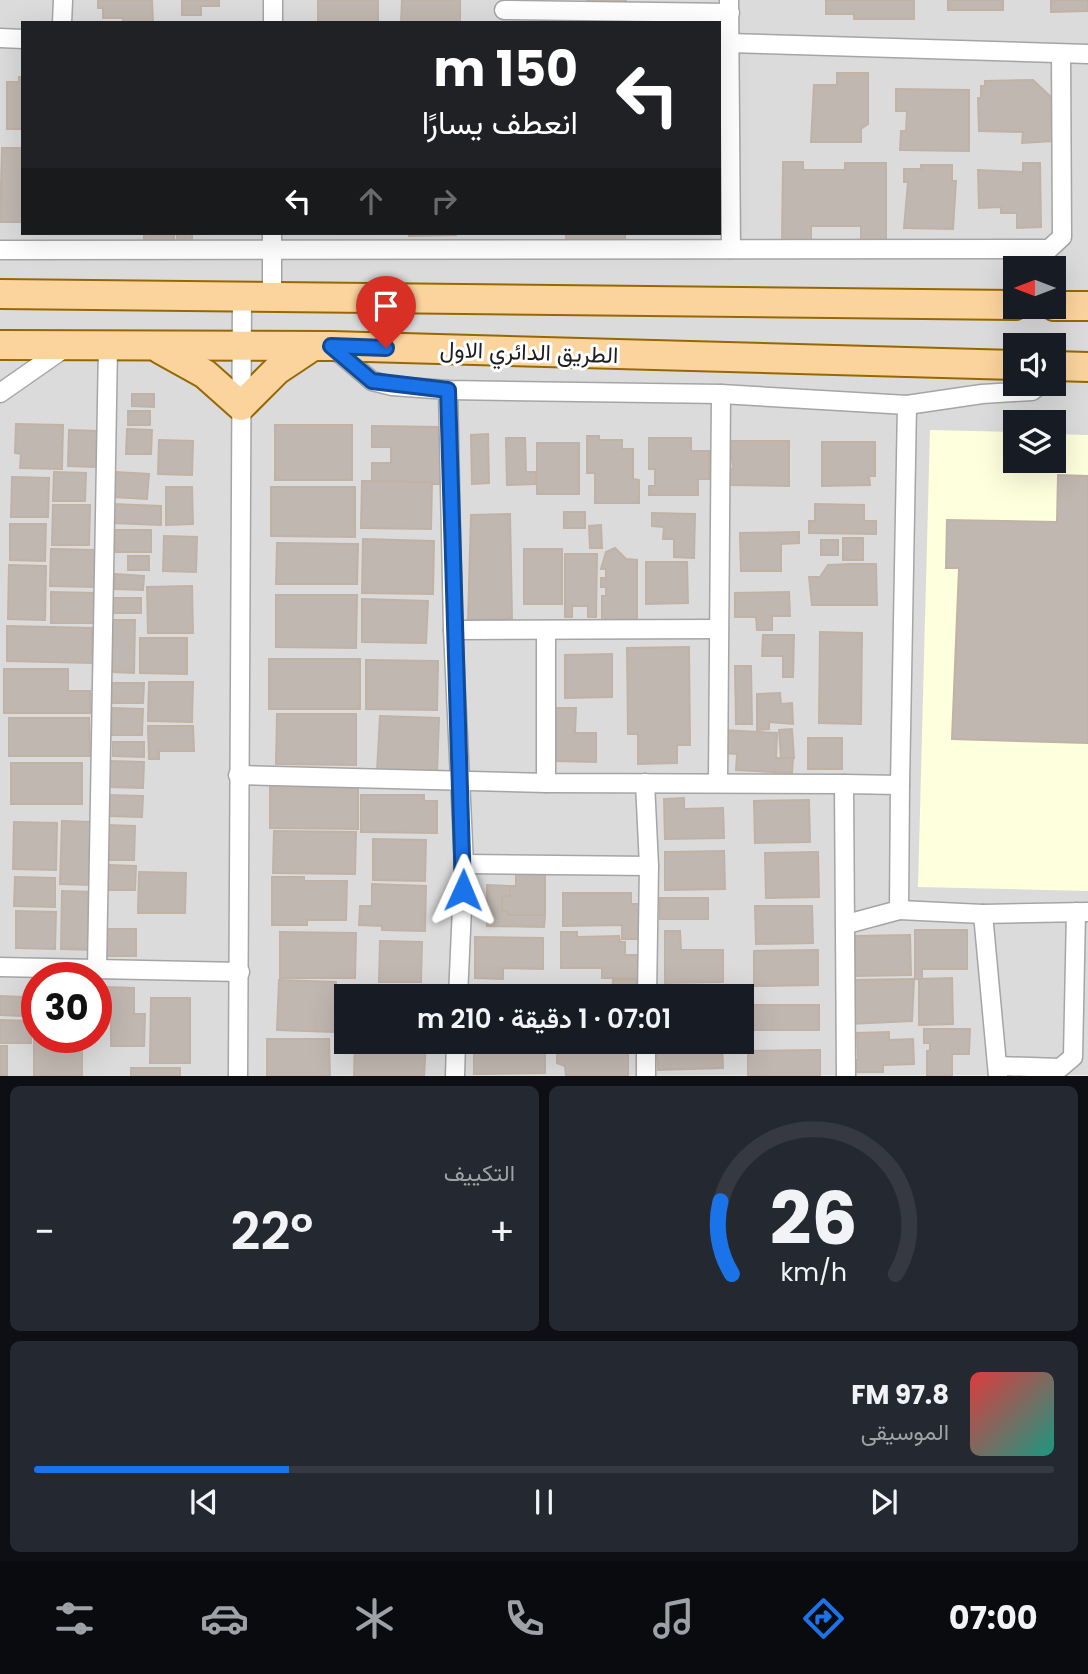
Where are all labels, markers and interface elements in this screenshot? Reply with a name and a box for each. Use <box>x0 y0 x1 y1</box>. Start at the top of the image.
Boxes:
text: 150 m <box>433 35 578 103</box>
icon: left <box>602 49 693 140</box>
text: انعطف يسارًا <box>422 100 578 145</box>
icon: left <box>279 182 317 220</box>
icon: ahead <box>352 182 390 220</box>
icon: right <box>425 182 463 220</box>
north arrow <box>1003 256 1066 318</box>
map controls <box>1003 256 1066 473</box>
pin <box>356 276 416 348</box>
icon: arrive <box>367 287 405 325</box>
street label: الطريق الدائري الاول <box>439 333 619 374</box>
button: sound <box>1003 333 1066 396</box>
button: layers <box>1003 410 1066 473</box>
position arrow <box>426 853 500 927</box>
speed limit sign: 30 <box>21 962 112 1053</box>
text: 07:01 · 1 دقيقة · 210 m <box>417 1001 671 1037</box>
text: التكييف <box>444 1157 515 1189</box>
text: 26 <box>770 1169 857 1270</box>
text: 22° <box>231 1195 313 1268</box>
text: − <box>34 1205 55 1258</box>
text: + <box>489 1205 515 1258</box>
text: km/h <box>780 1255 847 1290</box>
text: 97.8 FM <box>851 1377 949 1413</box>
text: الموسيقى <box>861 1416 949 1448</box>
icon: previous <box>185 1483 223 1521</box>
icon: pause <box>525 1483 563 1521</box>
icon: next <box>865 1483 903 1521</box>
icon: filters <box>50 1594 99 1643</box>
icon: car <box>200 1594 249 1643</box>
icon: climate <box>350 1594 399 1643</box>
icon: phone <box>500 1594 549 1643</box>
icon: music <box>649 1594 698 1643</box>
icon: directions <box>799 1594 848 1643</box>
text: 07:00 <box>949 1595 1038 1640</box>

